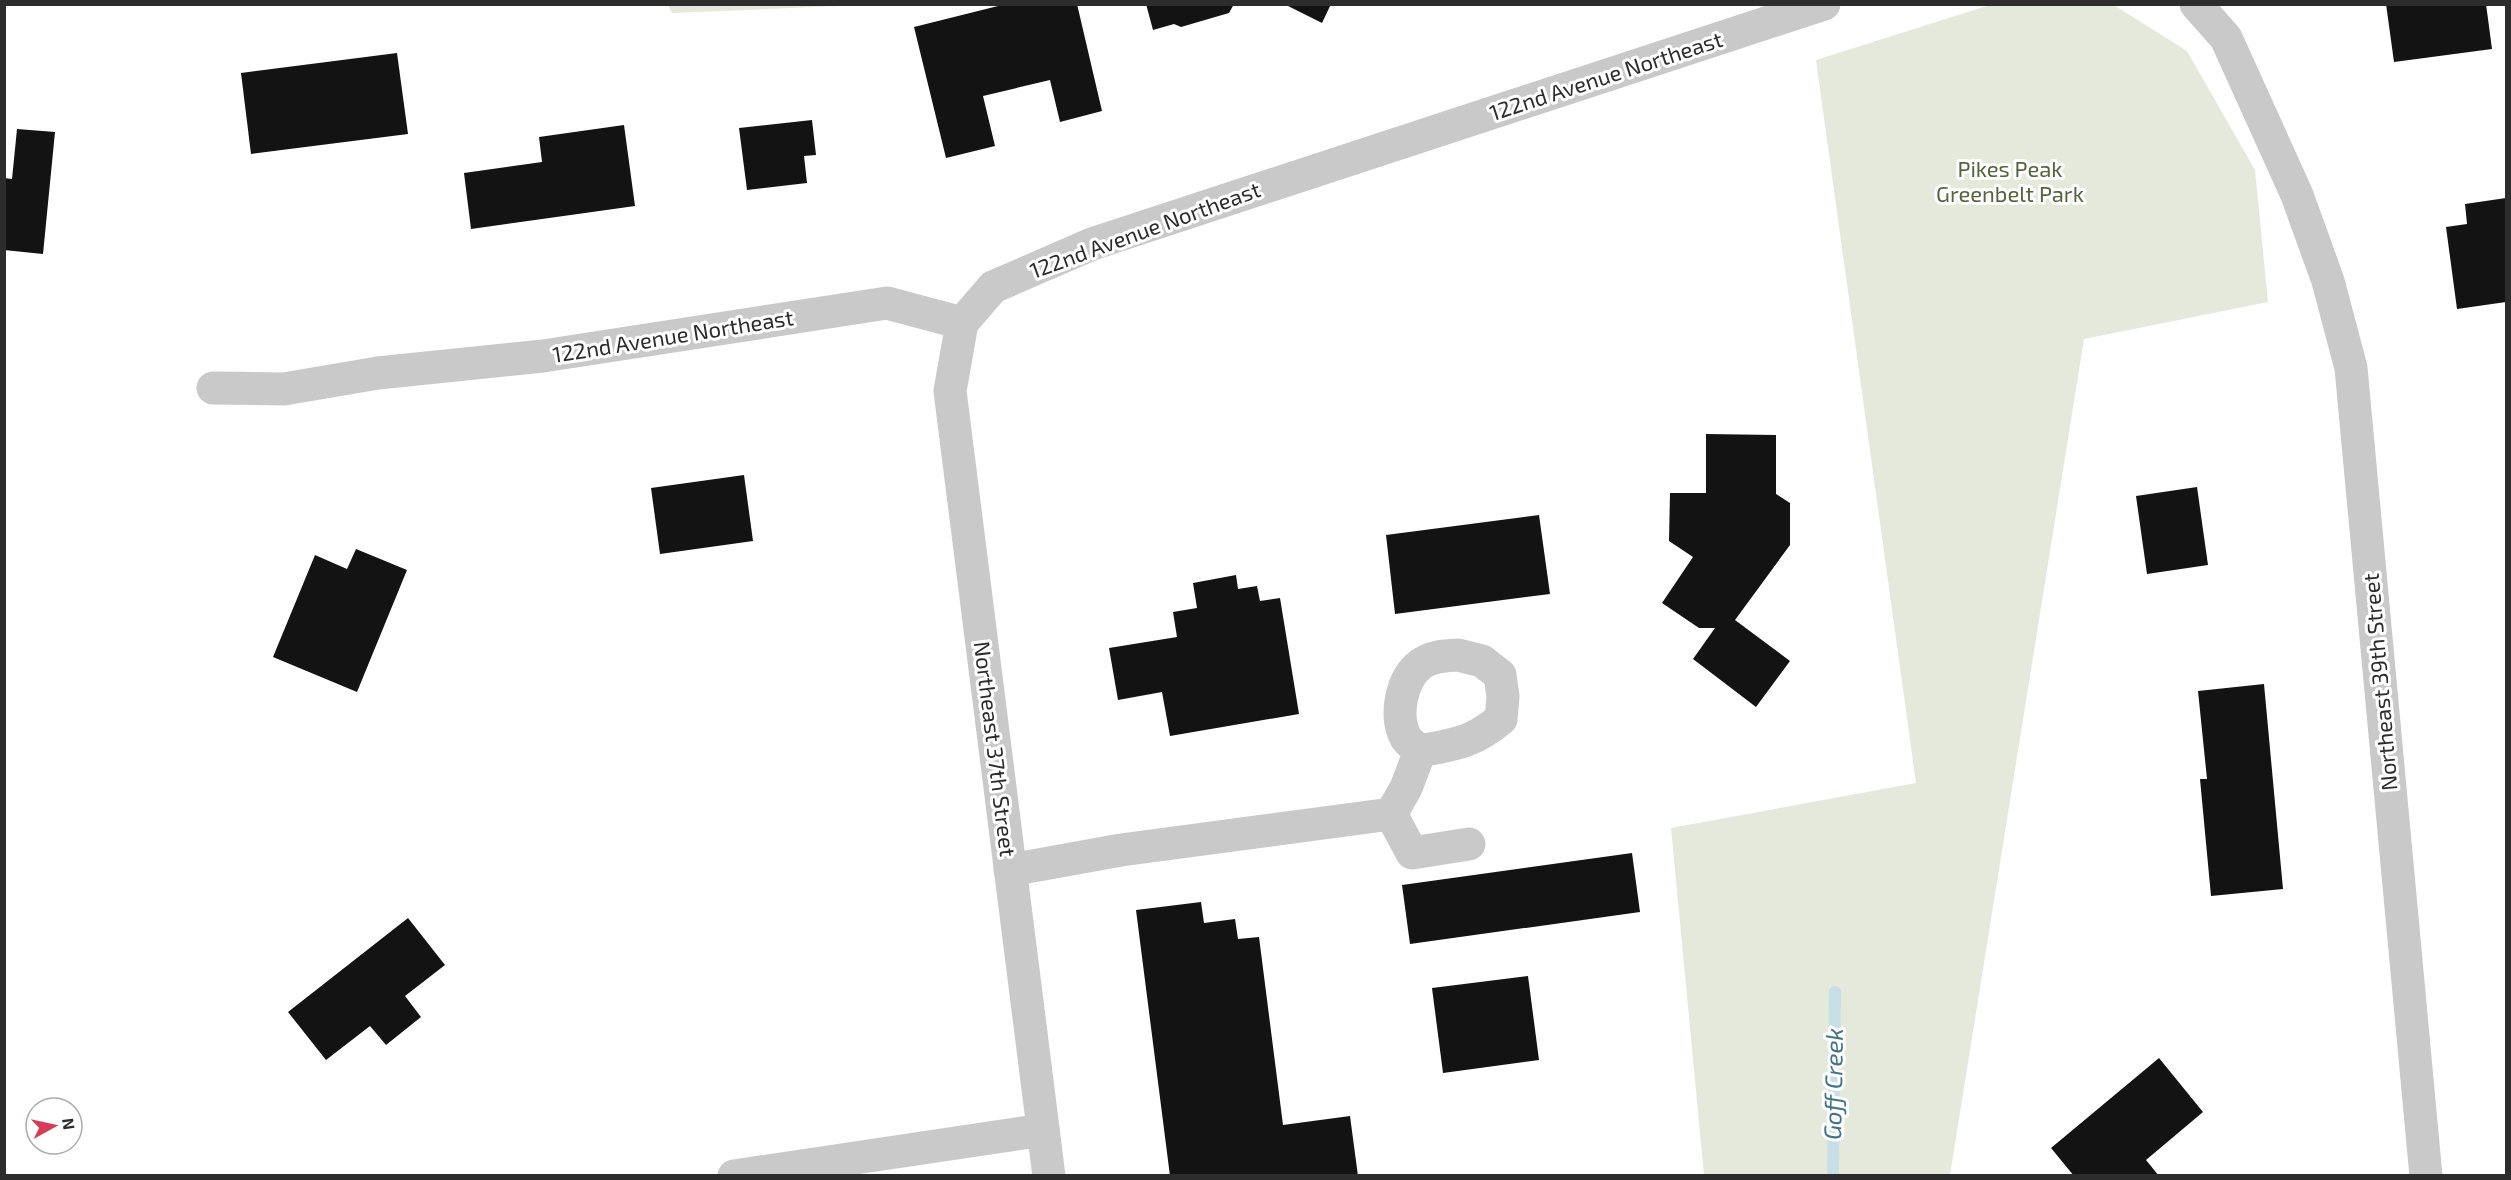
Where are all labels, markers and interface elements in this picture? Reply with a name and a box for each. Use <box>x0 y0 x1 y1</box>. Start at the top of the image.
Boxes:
street label: 122nd Avenue Northeast <box>1486 25 1725 125</box>
park label: Pikes Peak Greenbelt Park <box>1936 155 2084 206</box>
street label: 122nd Avenue Northeast <box>1026 175 1263 283</box>
street label: 122nd Avenue Northeast <box>551 303 795 367</box>
street label: Northeast 39th Street <box>2357 572 2401 792</box>
street label: Northeast 37th Street <box>970 640 1022 858</box>
water label: Goff Creek <box>1817 1028 1848 1140</box>
north arrow <box>24 1096 84 1156</box>
text: N <box>59 1117 80 1131</box>

